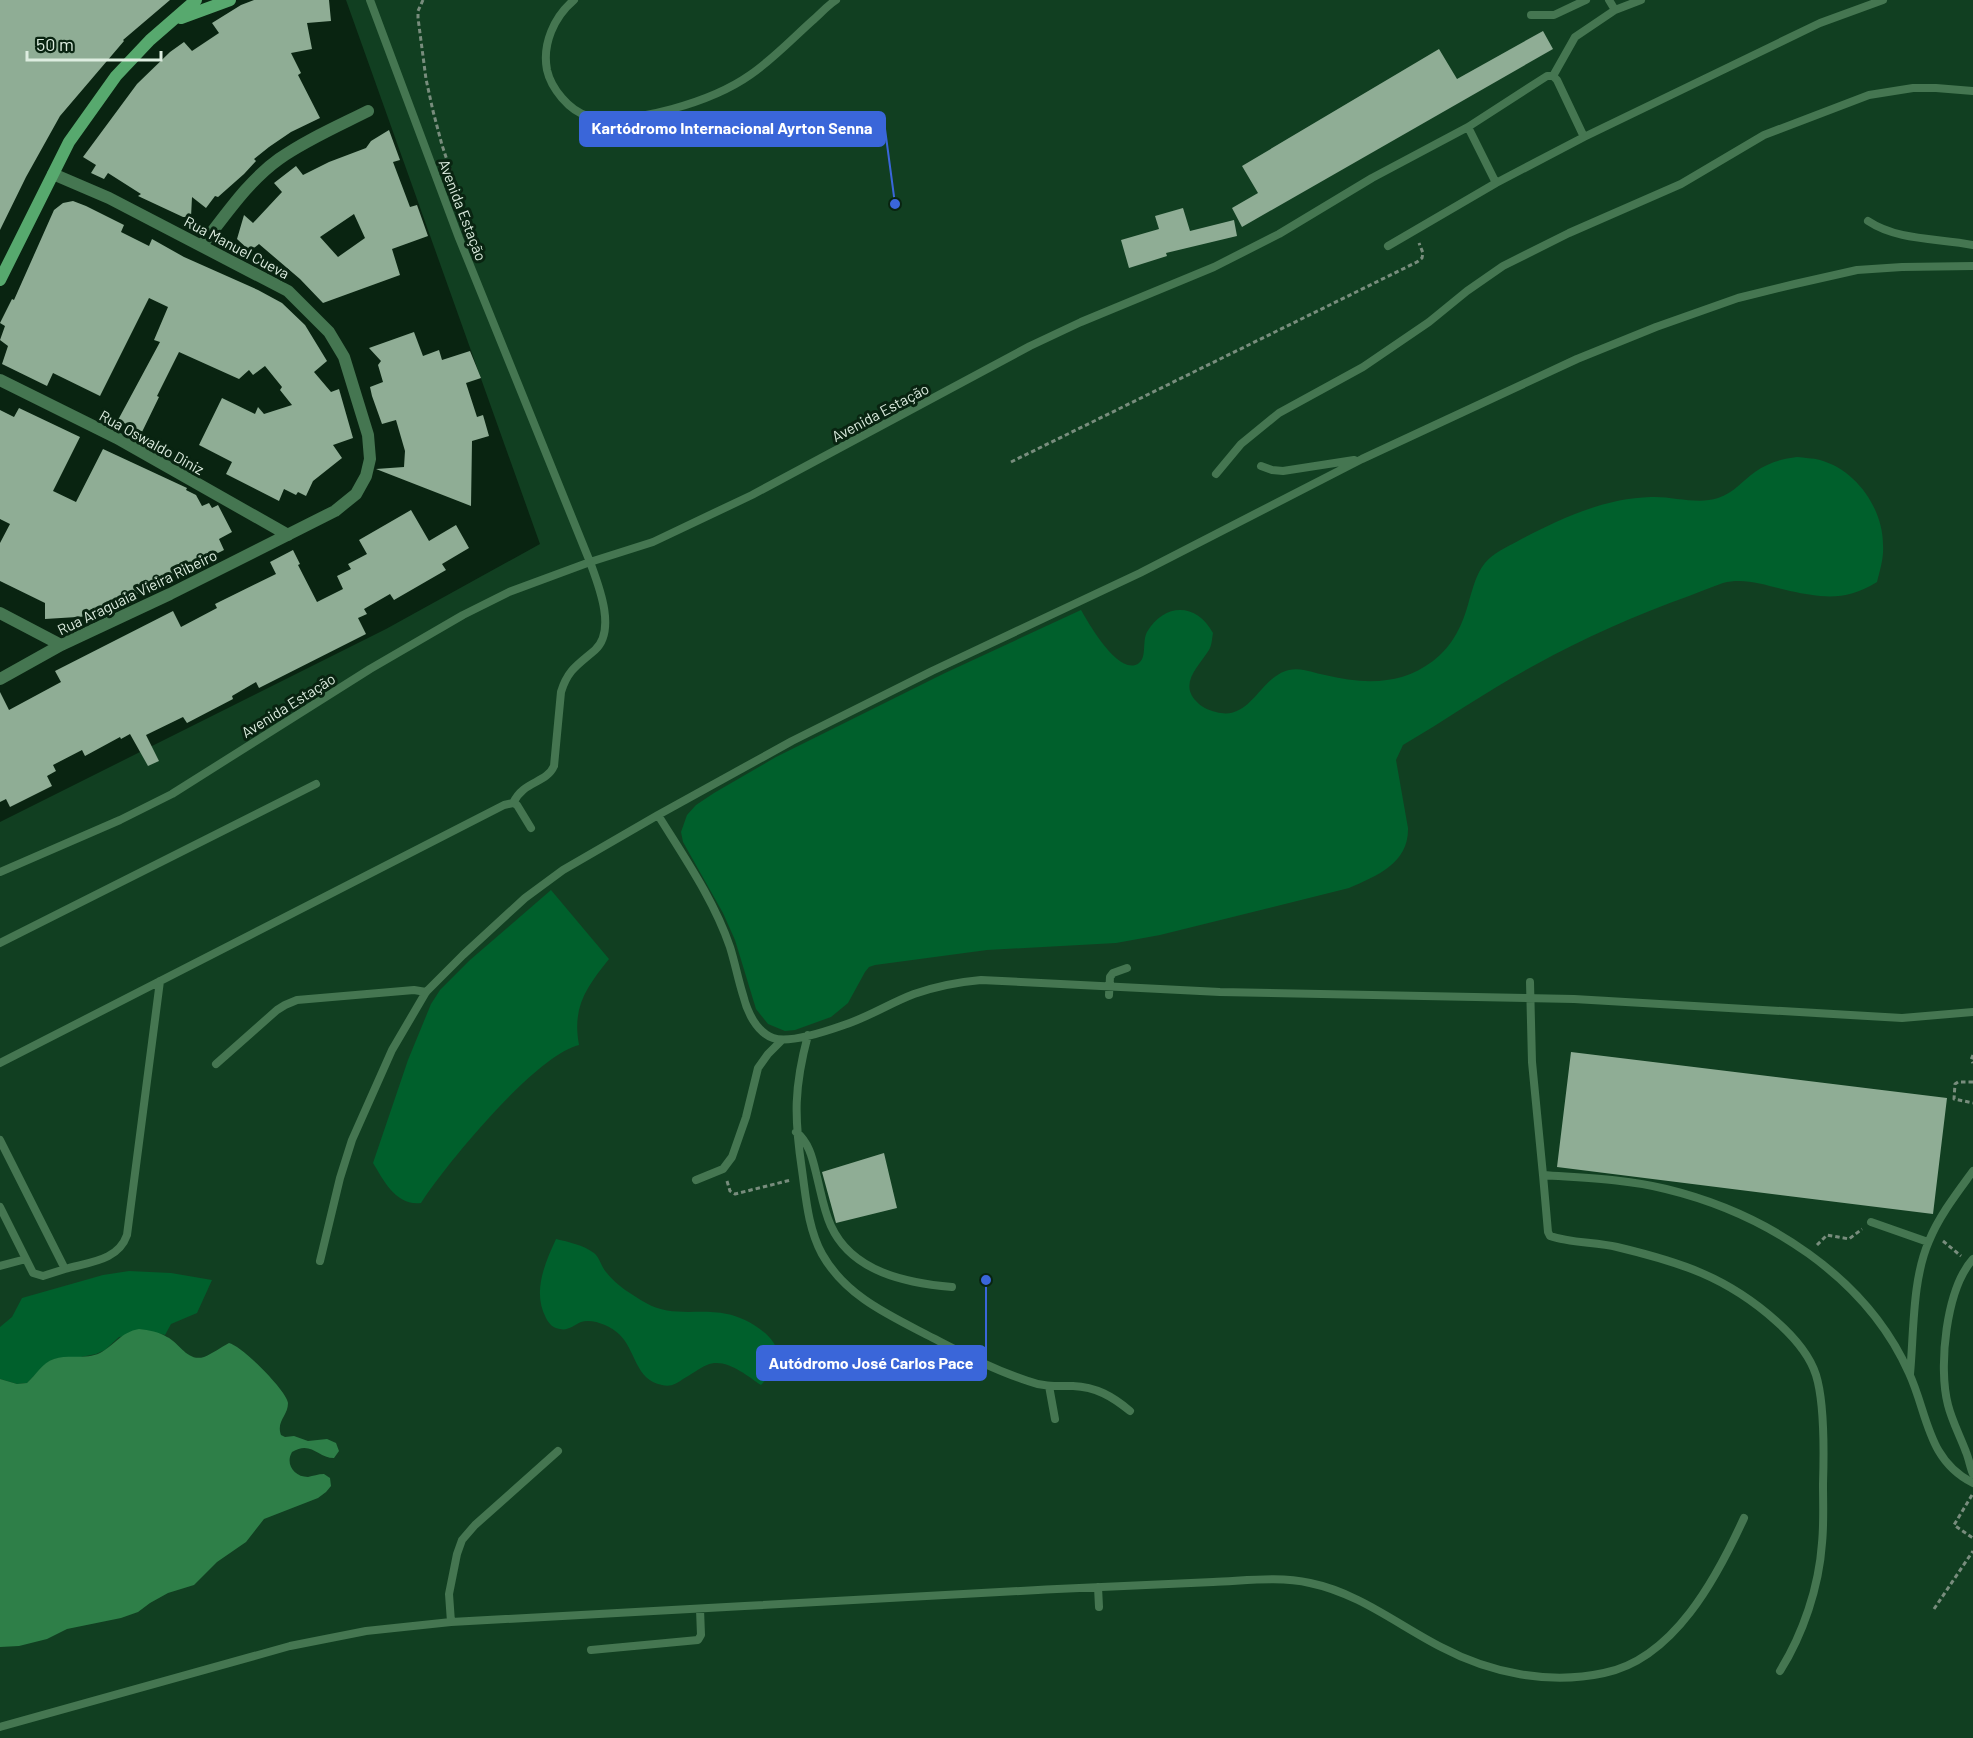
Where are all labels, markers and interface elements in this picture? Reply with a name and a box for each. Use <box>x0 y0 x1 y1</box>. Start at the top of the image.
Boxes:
scale bar <box>27 24 160 62</box>
text: 50 m <box>36 33 74 55</box>
callout: Kartódromo Internacional Ayrton Senna <box>580 112 885 146</box>
text: Kartódromo Internacional Ayrton Senna <box>592 118 872 137</box>
street label: Avenida Estação <box>435 157 491 263</box>
street label: Rua Manuel Cueva <box>181 212 293 282</box>
street label: Avenida Estação <box>828 379 932 445</box>
street label: Rua Oswaldo Diniz <box>97 406 208 478</box>
street label: Rua Araguaia Vieira Ribeiro <box>54 545 220 639</box>
street label: Avenida Estação <box>238 669 338 741</box>
callout: Autódromo José Carlos Pace <box>757 1346 986 1380</box>
text: Autódromo José Carlos Pace <box>768 1353 974 1372</box>

